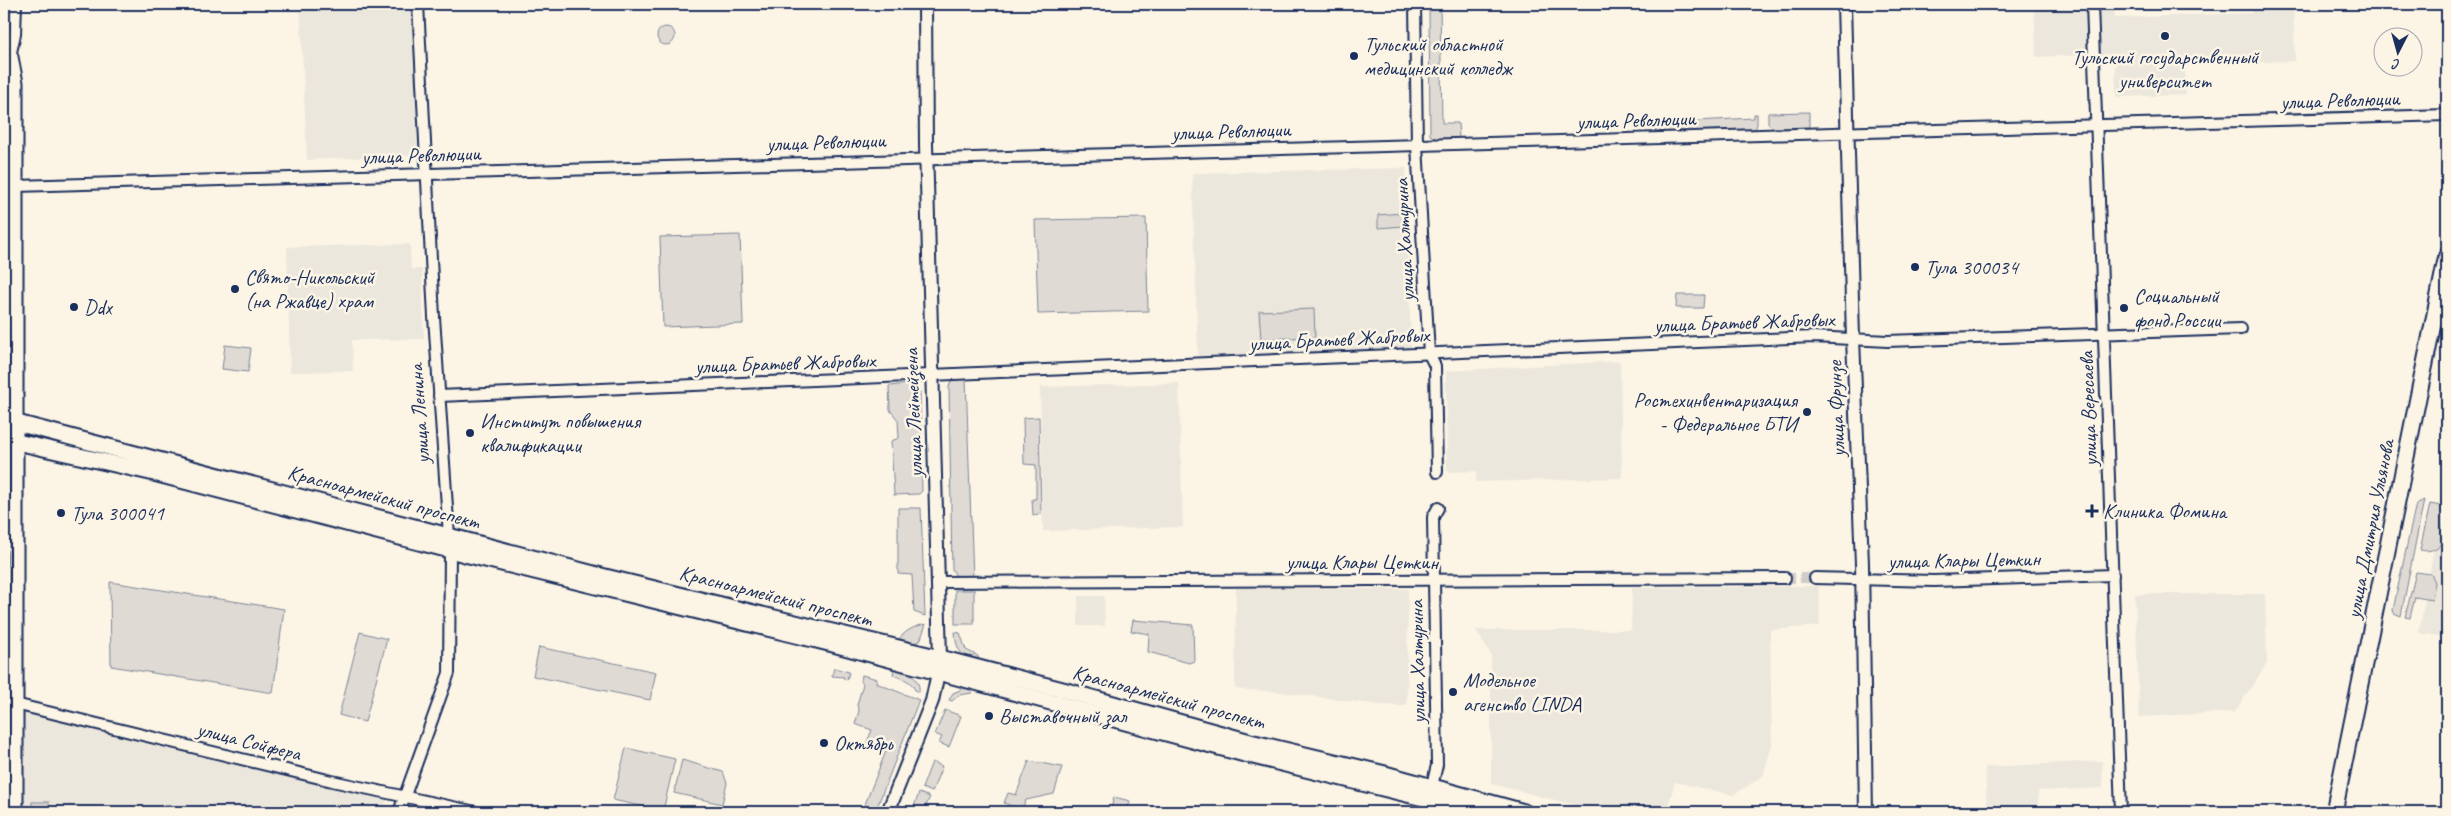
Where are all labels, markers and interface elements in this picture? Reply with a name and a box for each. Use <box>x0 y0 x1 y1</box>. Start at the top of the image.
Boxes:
north arrow <box>2374 28 2424 78</box>
marker: Тульский государственный университет <box>2159 30 2171 42</box>
place label: Тульский областной медицинский колледж <box>1364 31 1514 81</box>
place label: Тульский государственный университет <box>2071 44 2260 94</box>
marker: Тульский областной медицинский колледж <box>1348 50 1360 62</box>
text: С <box>2390 55 2401 73</box>
street label: улица Революции <box>2278 85 2402 115</box>
street label: улица Революции <box>1574 105 1698 135</box>
street label: улица Революции <box>1169 116 1293 146</box>
street label: улица Революции <box>764 127 888 157</box>
street label: улица Революции <box>359 140 483 170</box>
street label: улица Халтурина <box>1388 176 1420 304</box>
place label: Тула 300034 <box>1925 254 2020 280</box>
marker: Тула 300034 <box>1909 261 1921 273</box>
place label: Свято-Никольский (на Ржавце) храм <box>245 264 375 314</box>
marker: Свято-Никольский (на Ржавце) храм <box>229 283 241 295</box>
place label: Социальный фонд России <box>2134 283 2222 333</box>
place label: Ddx <box>84 294 113 320</box>
marker: Ddx <box>68 301 80 313</box>
marker: Социальный фонд России <box>2118 302 2130 314</box>
street label: улица Братьев Жабровых <box>1651 306 1836 338</box>
street label: улица Братьев Жабровых <box>1246 321 1432 357</box>
street label: улица Лейтейзена <box>898 346 929 480</box>
street label: улица Братьев Жабровых <box>692 347 877 379</box>
street label: улица Вересаева <box>2073 349 2103 469</box>
street label: улица Фрунзе <box>1821 359 1851 460</box>
street label: улица Ленина <box>402 361 436 467</box>
place label: Ростехинвентаризация - Федеральное БТИ <box>1633 387 1801 437</box>
marker: Ростехинвентаризация - Федеральное БТИ <box>1801 406 1813 418</box>
place label: Институт повышения квалификации <box>480 408 642 458</box>
marker: Институт повышения квалификации <box>464 427 476 439</box>
street label: улица Дмитрия Ульянова <box>2340 435 2401 623</box>
street label: Красноармейский проспект <box>285 459 484 536</box>
place label: Клиника Фомина <box>2103 498 2229 524</box>
place label: Тула 300041 <box>71 500 165 526</box>
marker: Клиника Фомина <box>2085 504 2099 518</box>
marker: Тула 300041 <box>55 507 67 519</box>
street label: улица Клары Цеткин <box>1886 546 2042 574</box>
street label: улица Клары Цеткин <box>1284 549 1439 575</box>
street label: Красноармейский проспект <box>677 559 876 633</box>
street label: улица Халтурина <box>1403 598 1431 726</box>
street label: Красноармейский проспект <box>1070 659 1269 736</box>
place label: Модельное агенство LINDA <box>1463 667 1581 717</box>
marker: Модельное агенство LINDA <box>1447 686 1459 698</box>
place label: Выставочный зал <box>999 703 1128 730</box>
marker: Выставочный зал <box>983 710 995 722</box>
street label: улица Сойфера <box>193 715 305 767</box>
place label: Октябрь <box>834 730 894 756</box>
marker: Октябрь <box>818 737 830 749</box>

